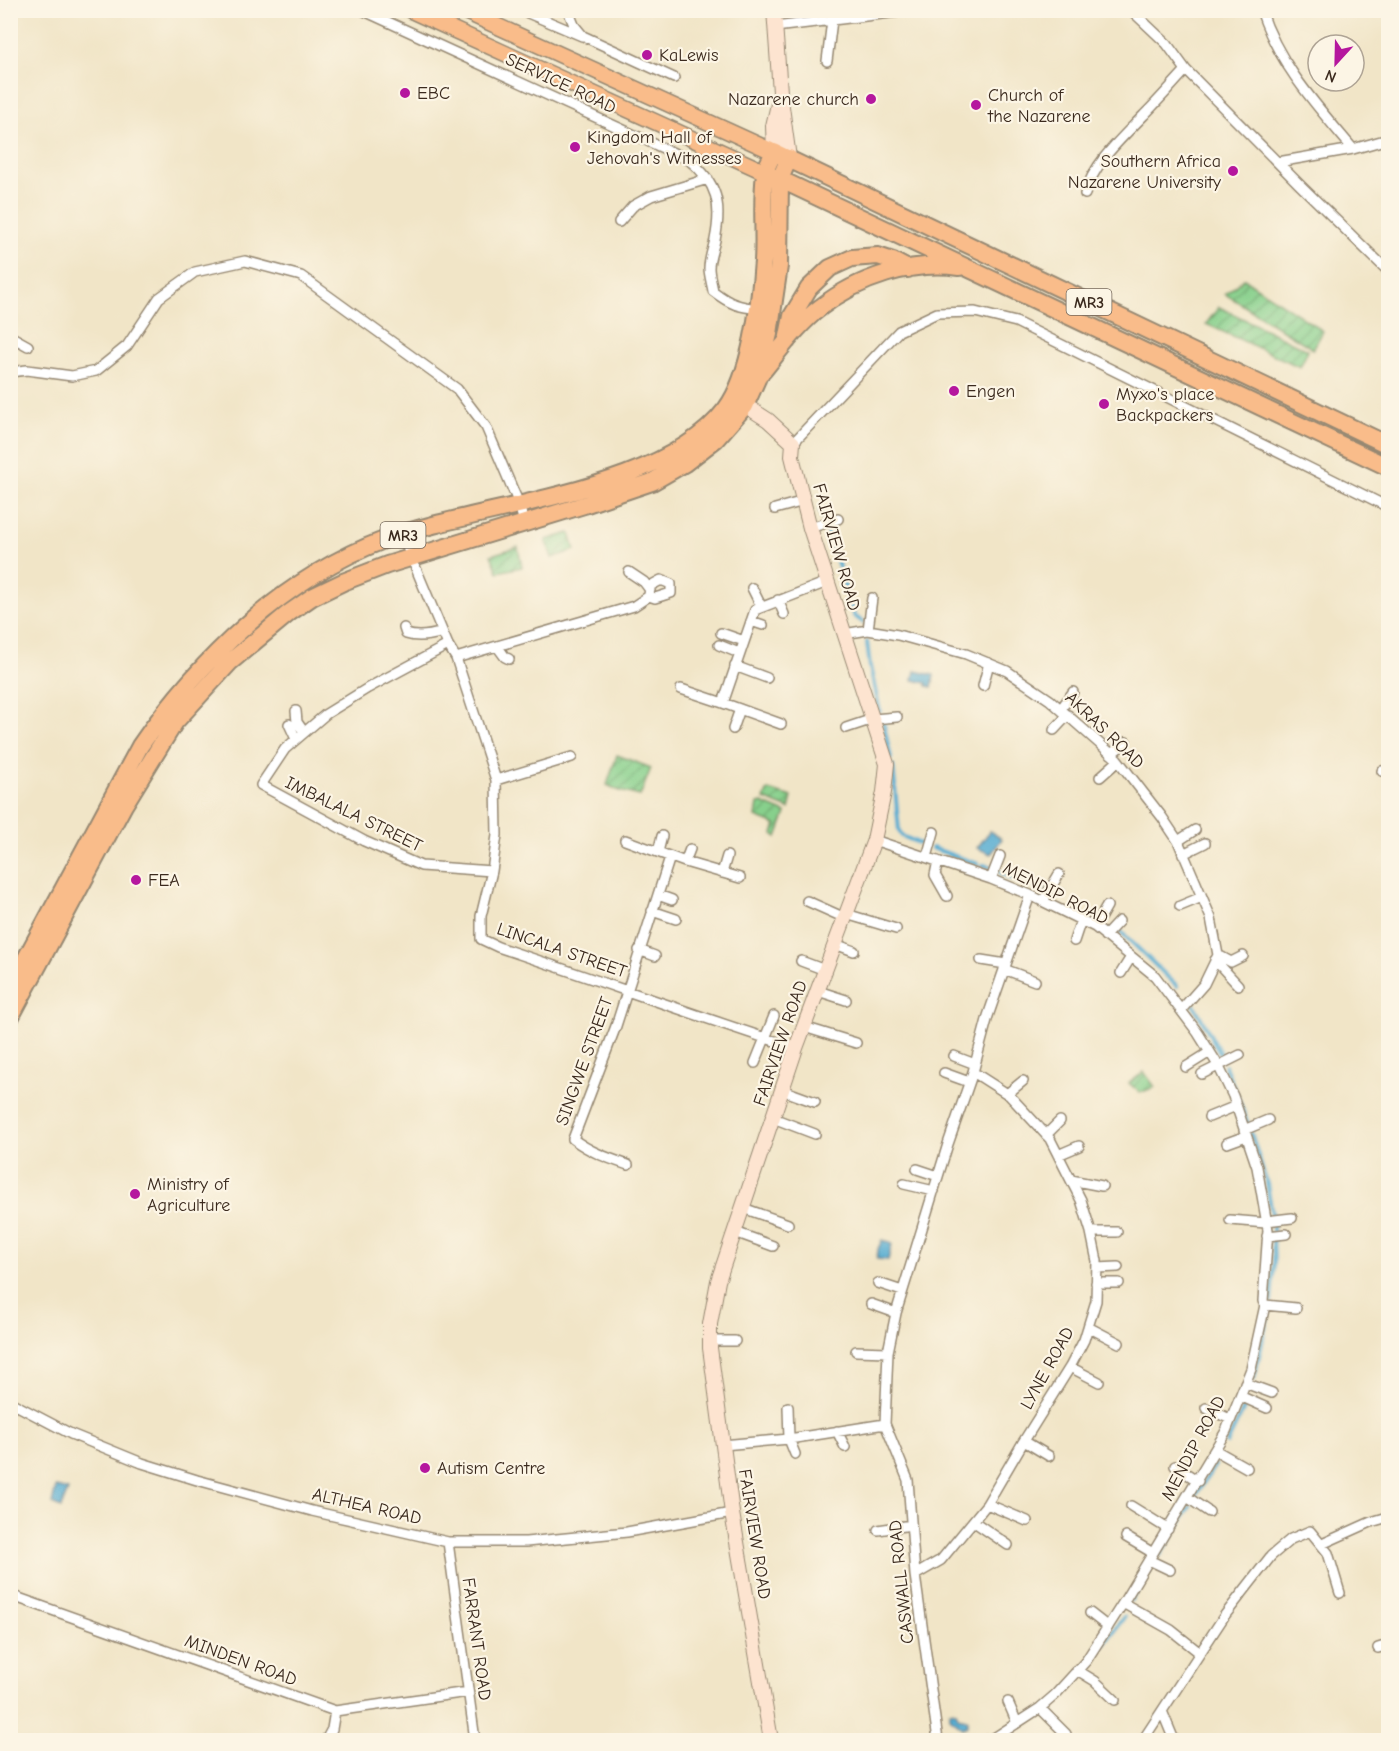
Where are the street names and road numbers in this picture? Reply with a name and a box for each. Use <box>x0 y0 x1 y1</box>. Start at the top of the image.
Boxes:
street label: SERVICE ROAD <box>502 49 619 118</box>
road number: MR3 <box>1066 289 1112 315</box>
street label: FAIRVIEW ROAD <box>808 481 865 613</box>
road number: MR3 <box>380 522 426 548</box>
street label: AKRAS ROAD <box>1061 687 1149 773</box>
street label: IMBALALA STREET <box>282 772 426 857</box>
street label: MENDIP ROAD <box>999 858 1112 929</box>
street label: LINCALA STREET <box>494 918 630 983</box>
street label: FAIRVIEW ROAD <box>749 977 812 1109</box>
street label: SINGWE STREET <box>551 993 618 1128</box>
street label: LYNE ROAD <box>1016 1323 1079 1413</box>
street label: MENDIP ROAD <box>1157 1392 1230 1504</box>
street label: FAIRVIEW ROAD <box>734 1467 775 1601</box>
street label: ALTHEA ROAD <box>310 1484 424 1529</box>
street label: CASWALL ROAD <box>885 1519 918 1645</box>
street label: FARRANT ROAD <box>457 1576 496 1702</box>
street label: MINDEN ROAD <box>182 1630 300 1691</box>

